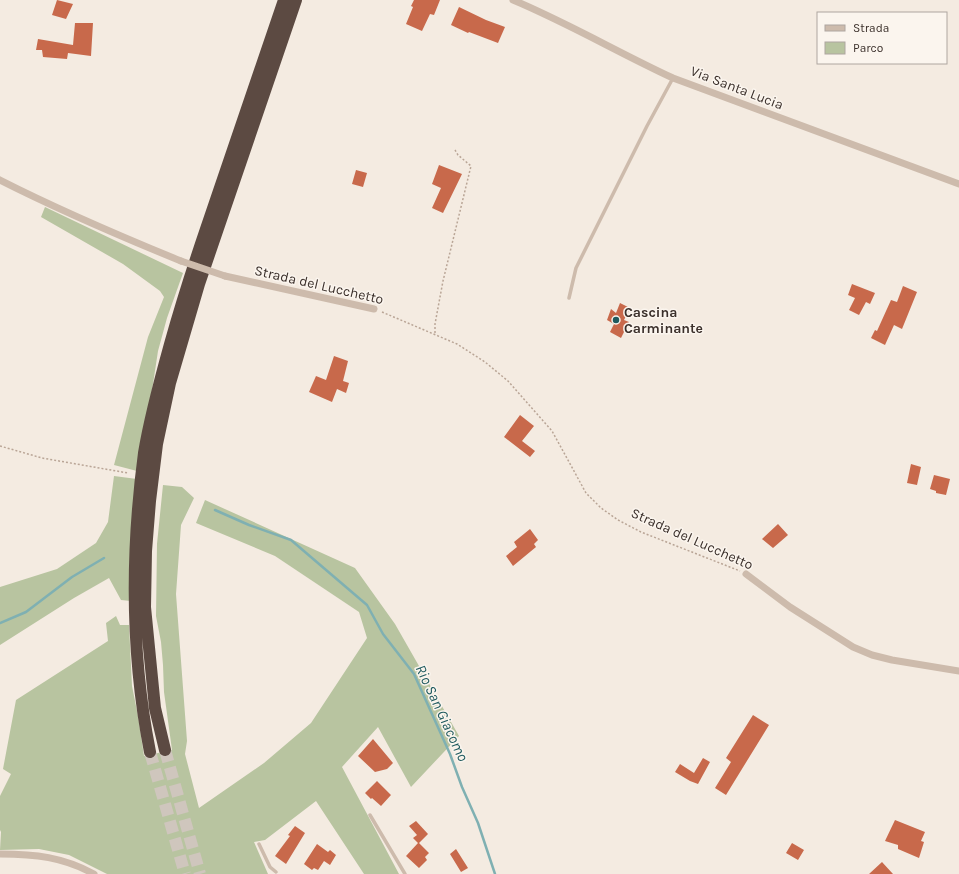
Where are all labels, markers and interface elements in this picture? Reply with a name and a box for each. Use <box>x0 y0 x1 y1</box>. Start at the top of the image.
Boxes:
legend <box>817 12 947 64</box>
text: Strada <box>853 21 889 35</box>
text: Parco <box>853 41 883 55</box>
street label: Via Santa Lucia <box>688 62 786 114</box>
street label: Strada del Lucchetto <box>253 262 385 308</box>
place label: Cascina Carminante <box>624 304 703 337</box>
marker: Cascina Carminante <box>611 315 621 325</box>
street label: Strada del Lucchetto <box>628 504 756 574</box>
water label: Rio San Giacomo <box>412 662 473 765</box>

